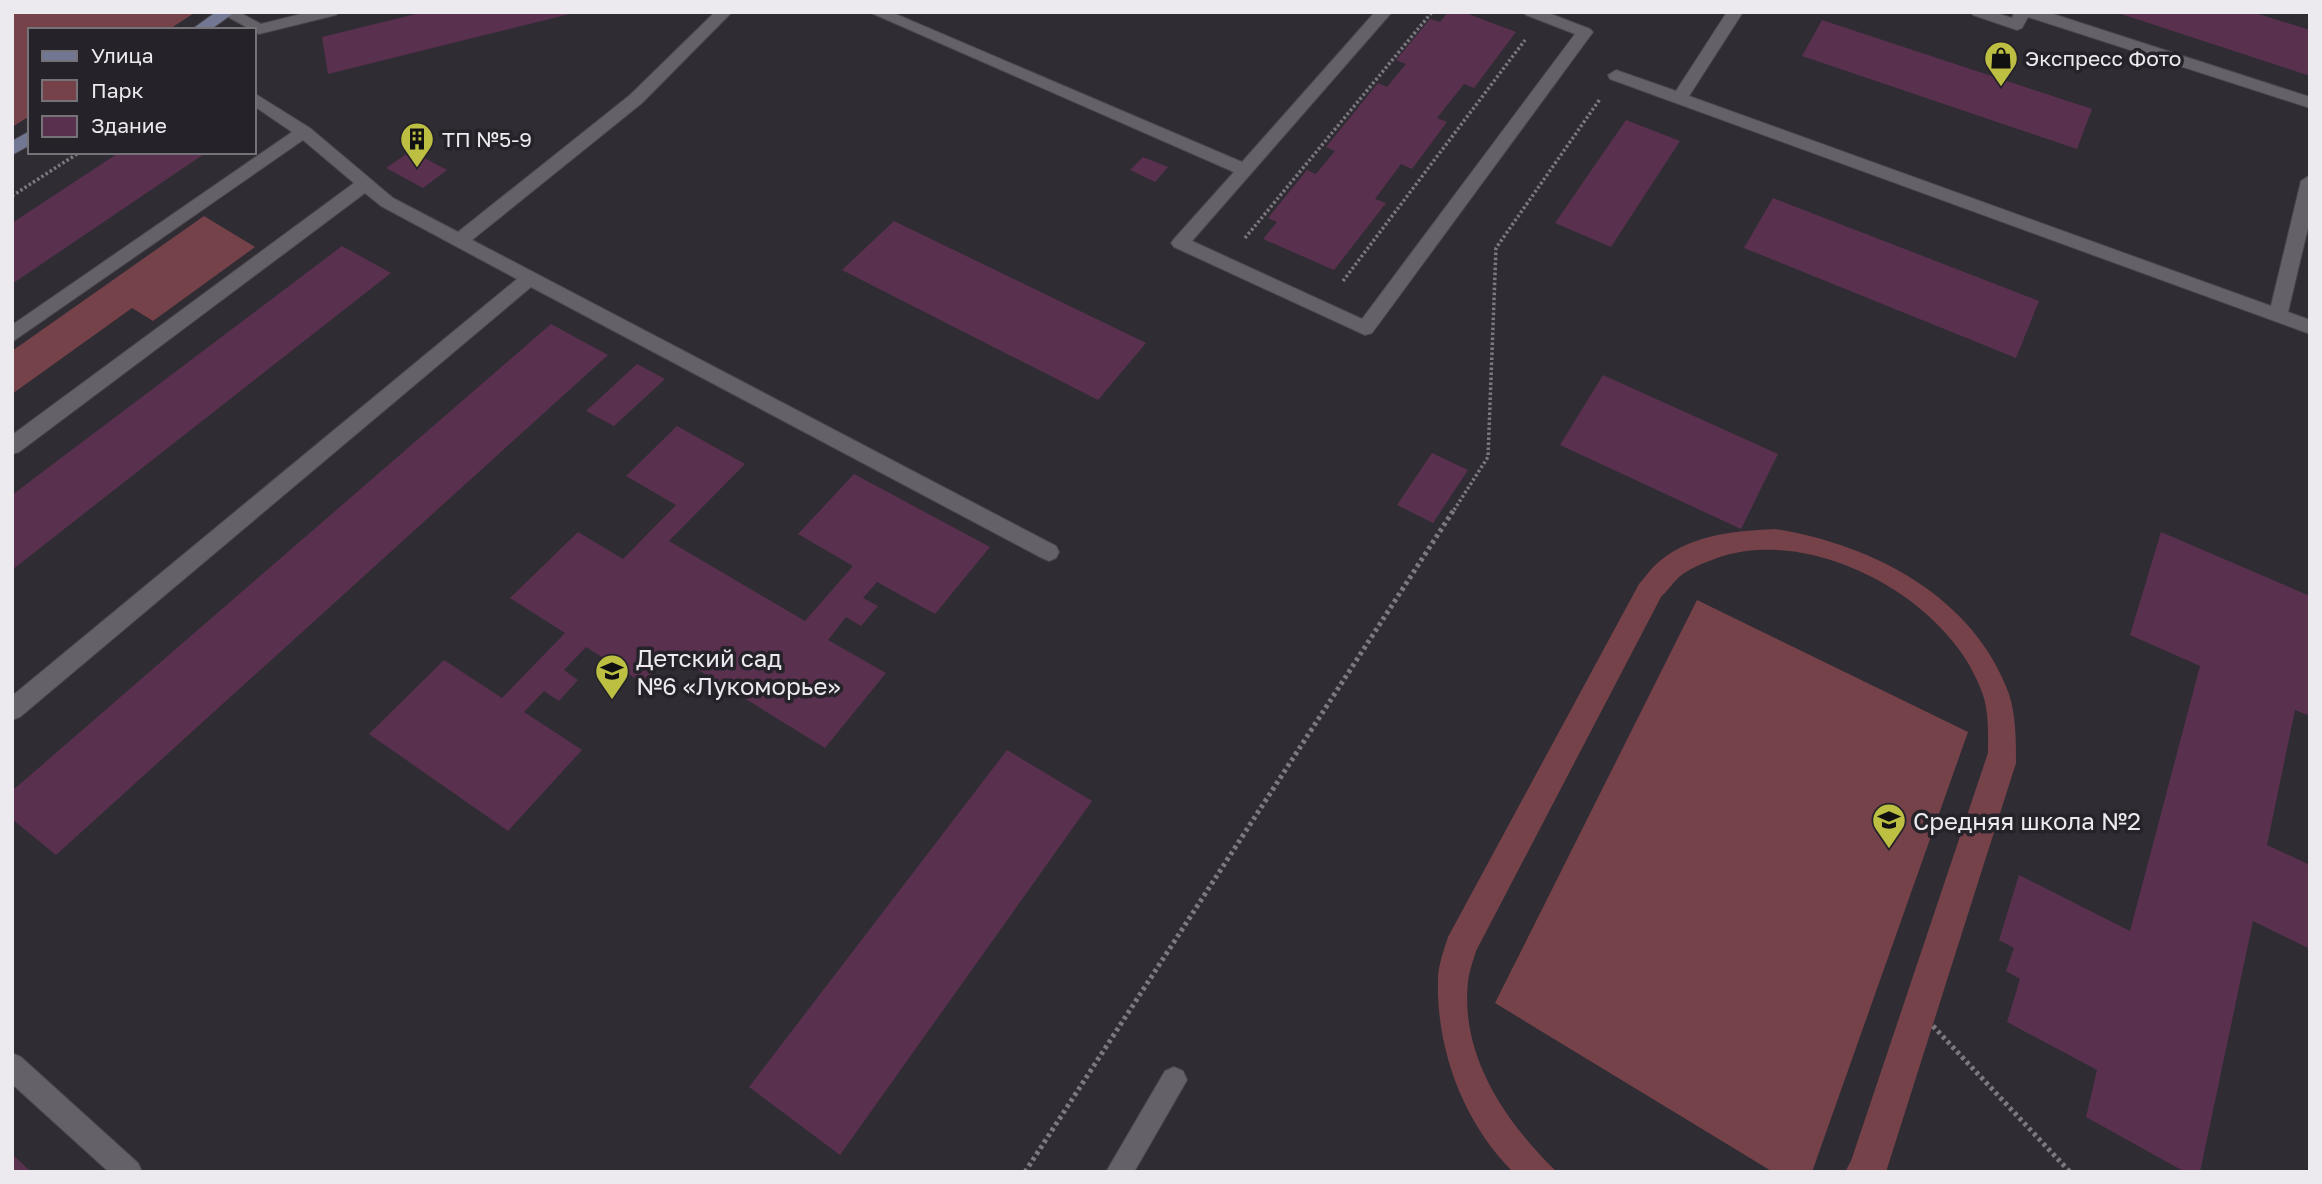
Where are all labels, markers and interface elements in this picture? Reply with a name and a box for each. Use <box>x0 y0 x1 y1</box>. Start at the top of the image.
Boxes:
legend <box>28 28 256 154</box>
shop icon: Экспресс Фото <box>1982 39 2020 88</box>
text: Улица <box>91 42 154 68</box>
place label: Экспресс Фото <box>2025 45 2181 71</box>
text: Парк <box>91 77 144 103</box>
text: Здание <box>91 112 167 138</box>
building icon: ТП №5-9 <box>398 120 436 169</box>
place label: ТП №5-9 <box>442 126 532 152</box>
place label: Детский сад №6 «Лукоморье» <box>636 643 841 700</box>
school or university icon: Детский сад №6 «Лукоморье» <box>593 652 631 701</box>
school or university icon: Средняя школа №2 <box>1870 801 1908 850</box>
place label: Средняя школа №2 <box>1913 806 2141 835</box>

